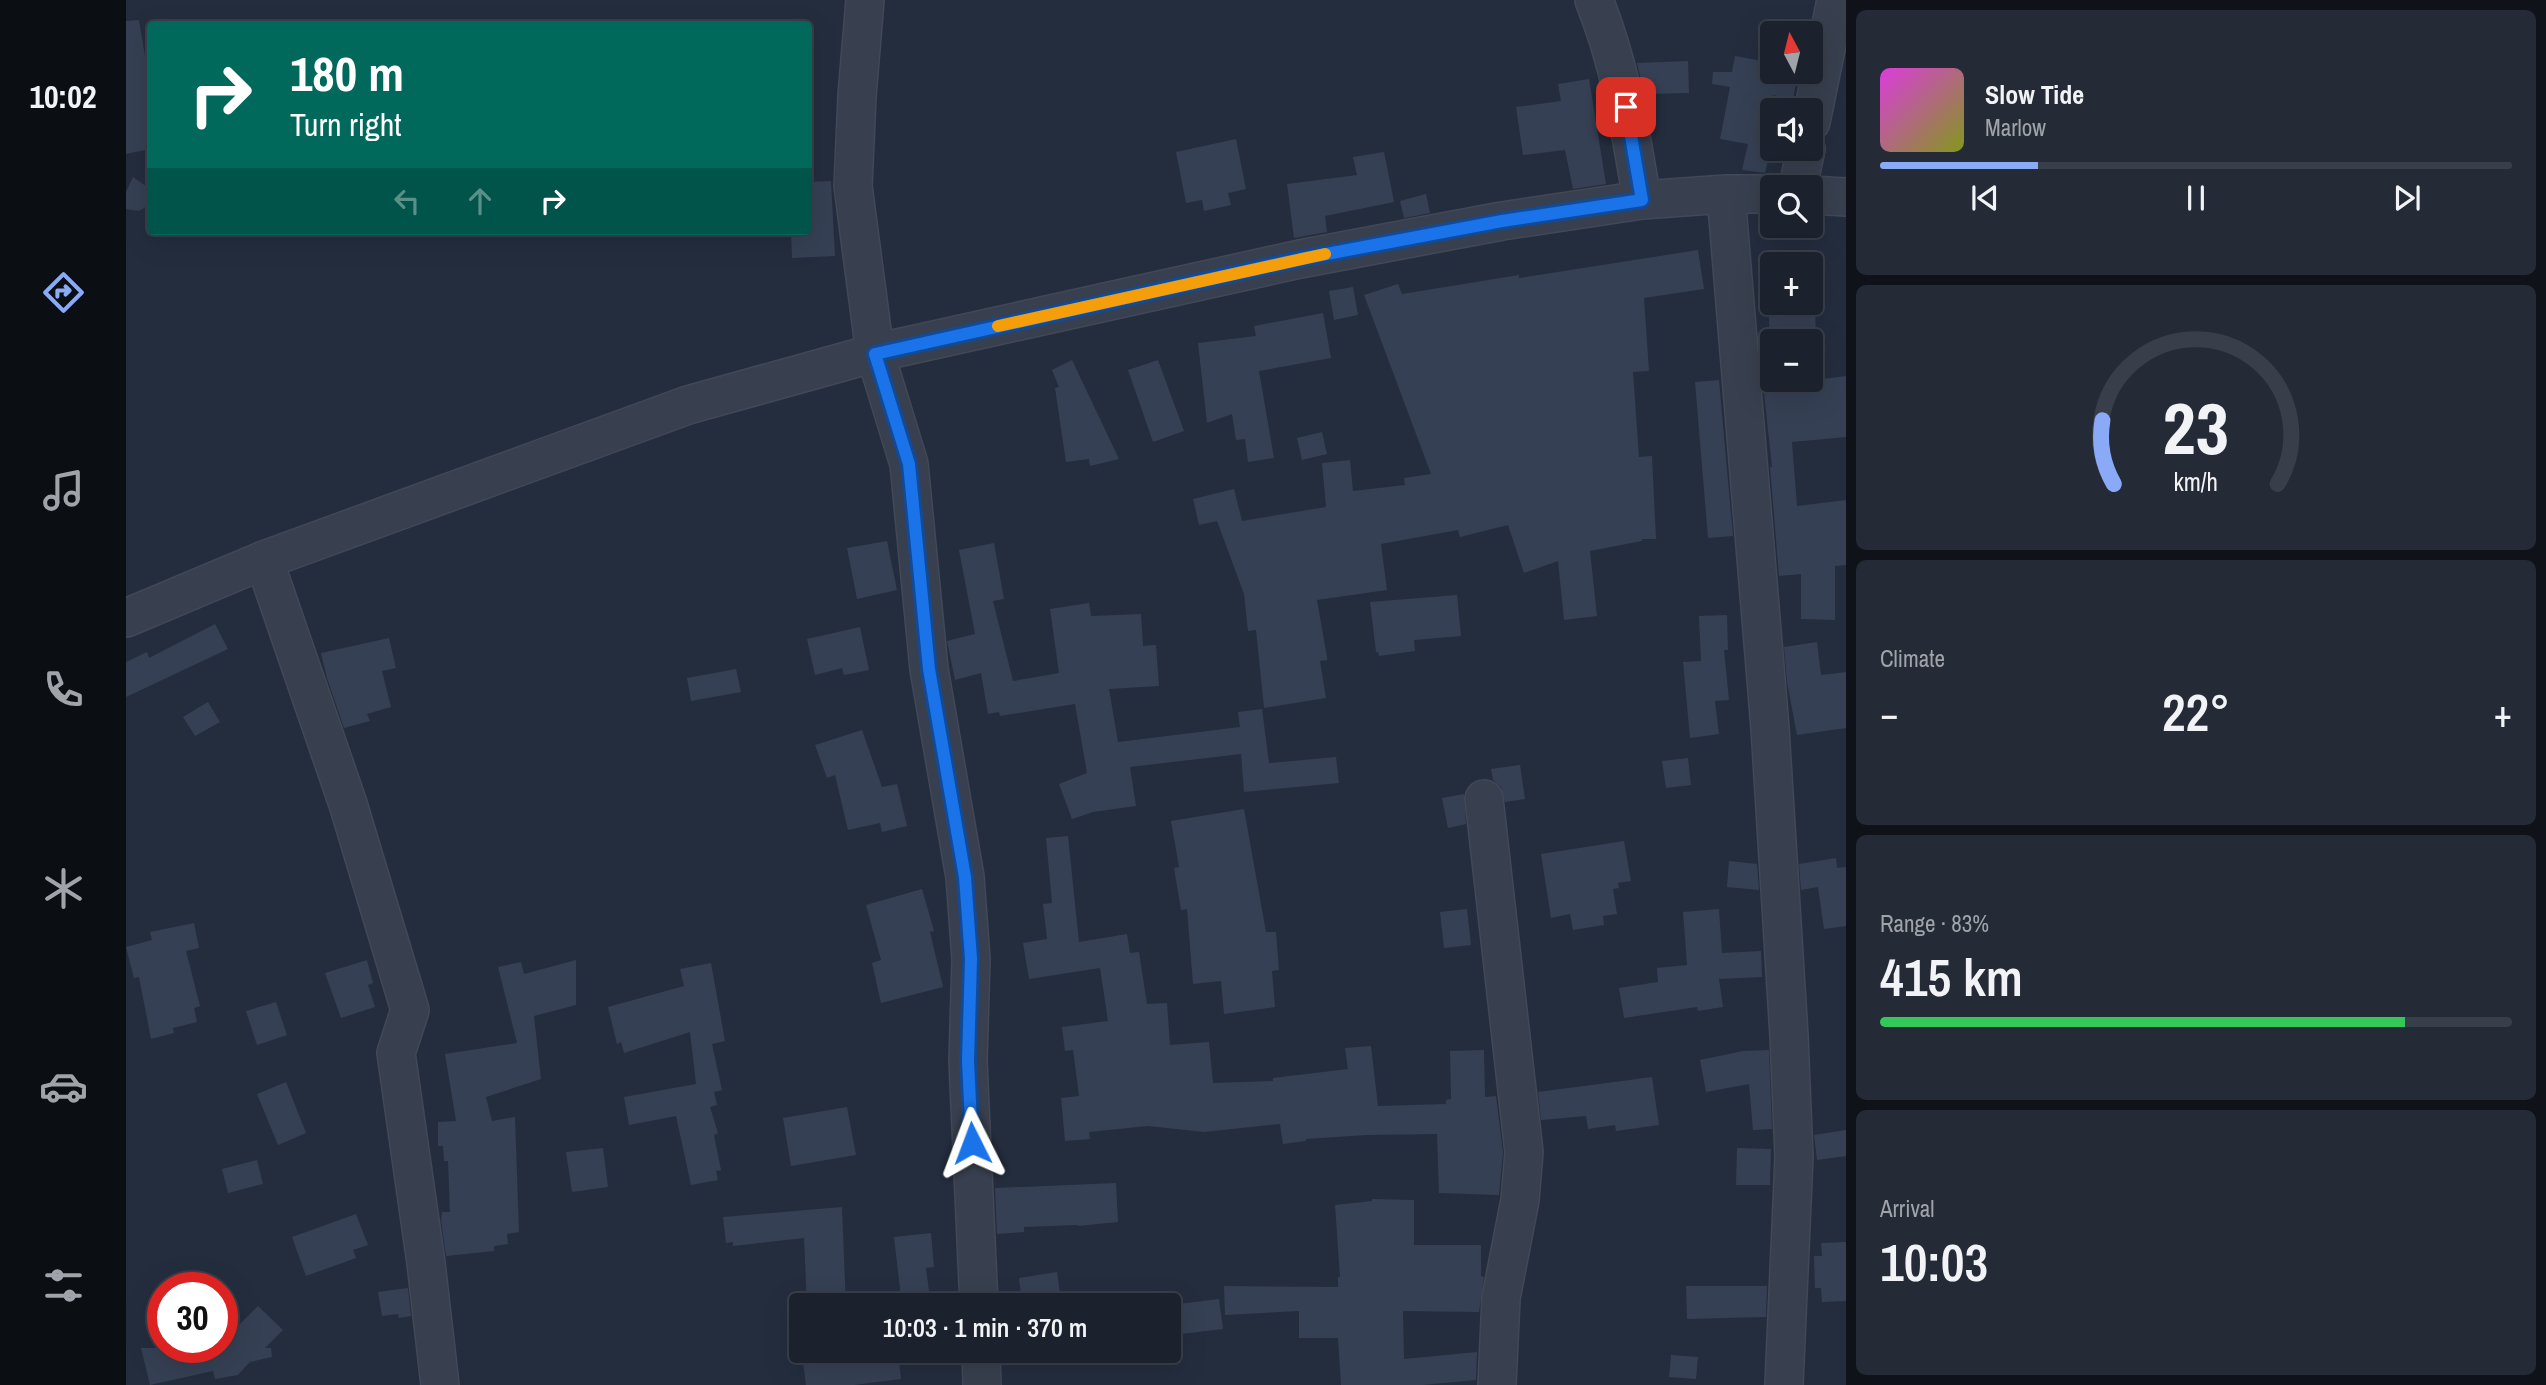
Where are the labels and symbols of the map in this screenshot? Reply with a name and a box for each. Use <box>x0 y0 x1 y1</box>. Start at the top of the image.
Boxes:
north arrow <box>1760 21 1824 84</box>
pin <box>1596 77 1656 137</box>
position arrow <box>935 1106 1009 1180</box>
speed limit sign: 30 <box>147 1272 238 1363</box>

